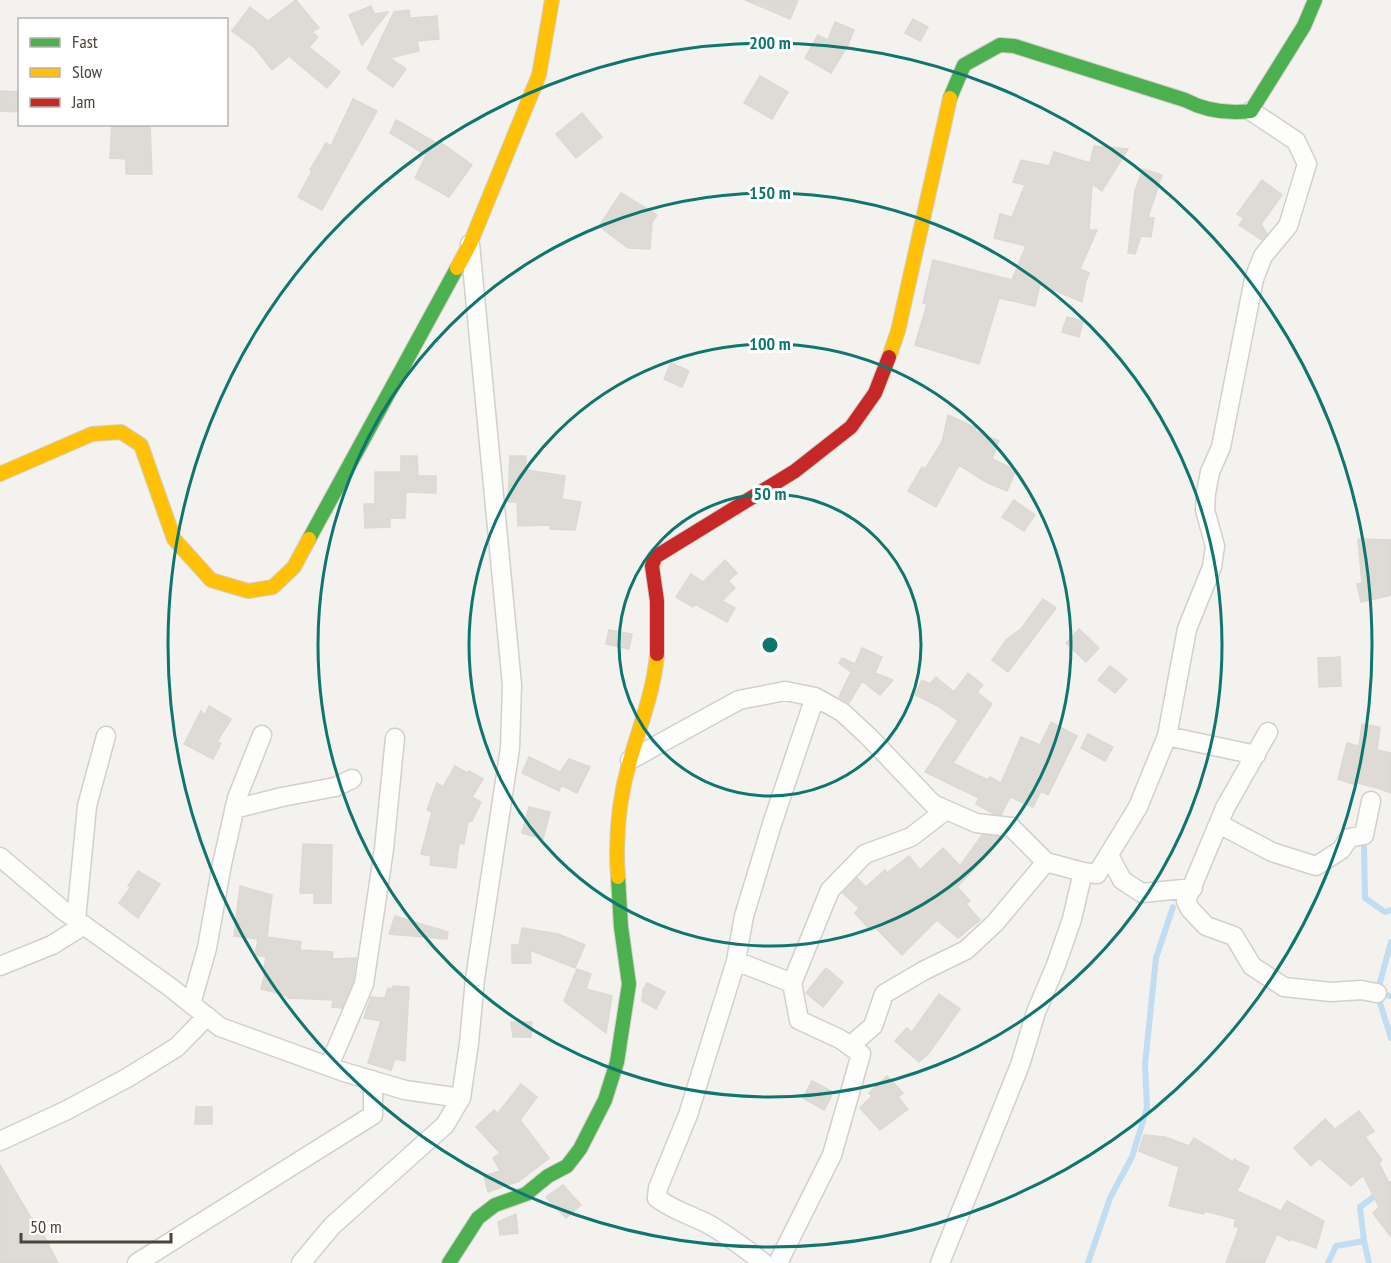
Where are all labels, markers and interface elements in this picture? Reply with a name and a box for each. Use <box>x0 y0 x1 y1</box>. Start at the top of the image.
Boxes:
legend <box>18 18 228 126</box>
text: Fast <box>72 30 98 53</box>
text: 200 m <box>749 31 791 54</box>
text: Slow <box>72 60 103 83</box>
text: Jam <box>71 90 95 113</box>
text: 150 m <box>749 181 791 204</box>
text: 100 m <box>749 332 791 355</box>
text: 50 m <box>754 482 786 505</box>
centre of rings <box>760 635 780 655</box>
scale bar <box>21 1206 171 1244</box>
text: 50 m <box>30 1215 62 1238</box>

